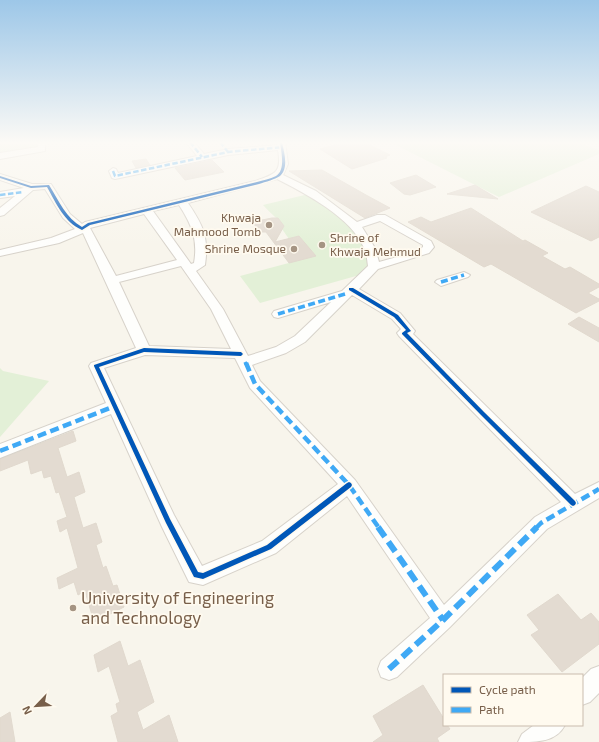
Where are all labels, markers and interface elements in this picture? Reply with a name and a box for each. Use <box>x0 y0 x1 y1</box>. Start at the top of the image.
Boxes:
place label: Khwaja Mahmood Tomb <box>174 210 261 238</box>
marker: Khwaja Mahmood Tomb <box>264 220 274 230</box>
place label: Shrine of Khwaja Mehmud <box>330 230 421 259</box>
marker: Shrine of Khwaja Mehmud <box>317 240 327 250</box>
place label: Shrine Mosque <box>205 241 286 255</box>
marker: Shrine Mosque <box>289 244 299 254</box>
place label: University of Engineering and Technology <box>81 587 275 628</box>
marker: University of Engineering and Technology <box>68 603 78 613</box>
legend <box>443 674 583 726</box>
text: Cycle path <box>479 682 536 696</box>
north arrow <box>16 686 56 726</box>
text: Path <box>479 702 504 716</box>
text: N <box>19 704 34 717</box>

